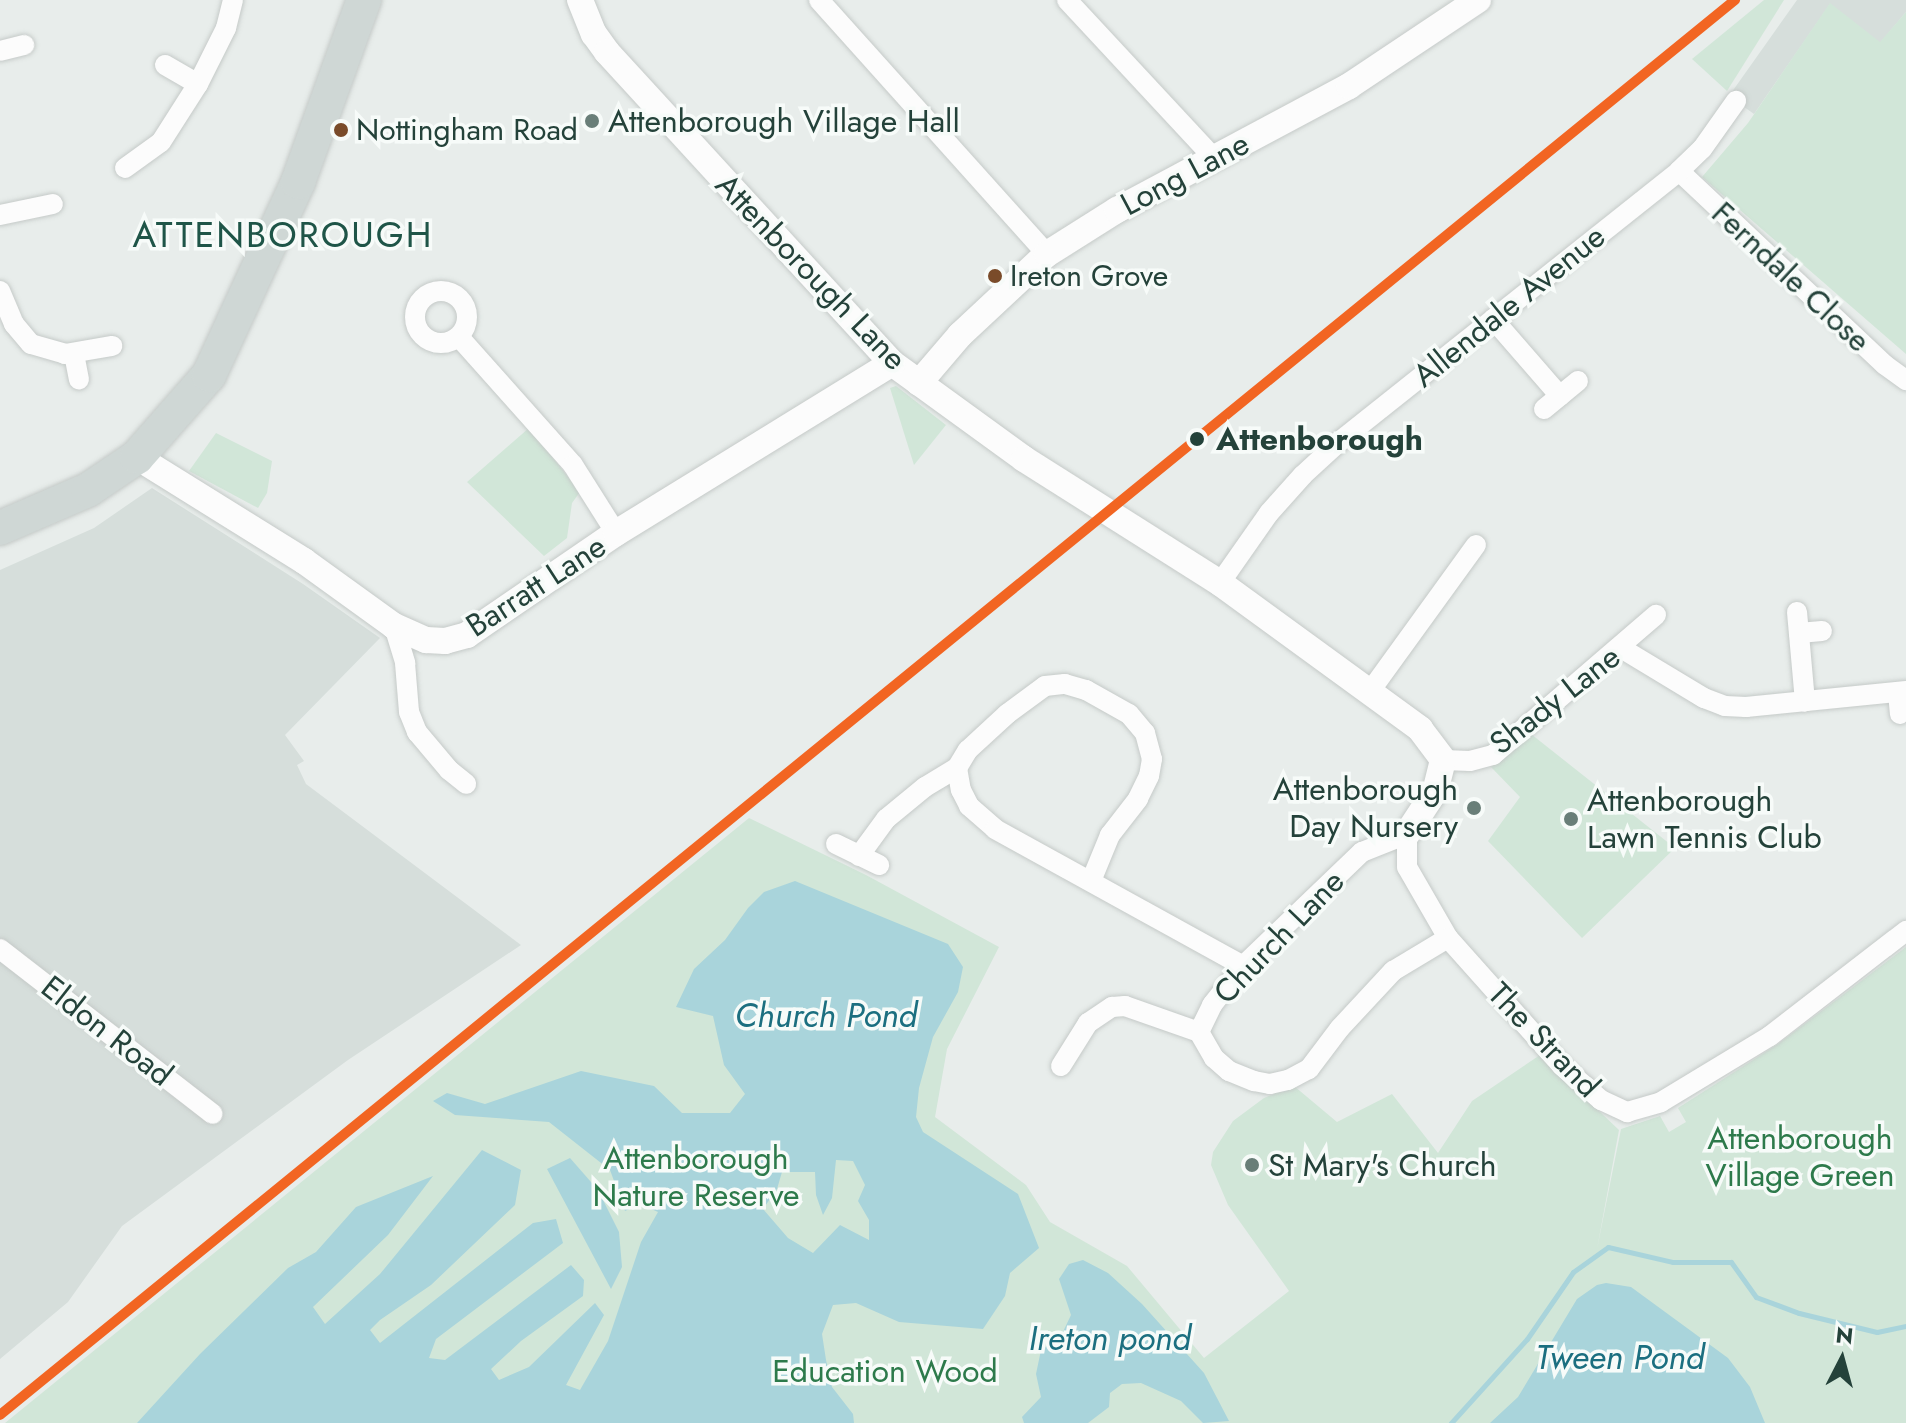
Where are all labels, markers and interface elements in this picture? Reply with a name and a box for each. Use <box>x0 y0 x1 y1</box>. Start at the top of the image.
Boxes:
place label: Attenborough Village Hall <box>608 102 960 140</box>
place label: Nottingham Road <box>356 112 578 148</box>
marker: Attenborough Village Hall <box>583 112 601 130</box>
marker: Nottingham Road <box>333 122 349 138</box>
street label: Long Lane <box>1114 124 1256 224</box>
street label: Attenborough Lane <box>708 166 914 378</box>
street label: Ferndale Close <box>1704 194 1878 360</box>
district label: ATTENBOROUGH <box>133 213 433 257</box>
street label: Allendale Avenue <box>1405 217 1613 395</box>
place label: Ireton Grove <box>1010 258 1168 294</box>
marker: Ireton Grove <box>987 268 1003 284</box>
place label: Attenborough <box>1216 420 1423 458</box>
marker: Attenborough <box>1185 427 1209 451</box>
street label: Barratt Lane <box>459 527 613 645</box>
street label: Shady Lane <box>1482 637 1628 763</box>
place label: Attenborough Day Nursery <box>1273 771 1458 846</box>
place label: Attenborough Lawn Tennis Club <box>1587 782 1822 857</box>
marker: Attenborough Day Nursery <box>1465 799 1483 817</box>
marker: Attenborough Lawn Tennis Club <box>1562 810 1580 828</box>
street label: Church Lane <box>1206 862 1352 1012</box>
street label: Eldon Road <box>34 968 180 1094</box>
street label: The Strand <box>1480 975 1608 1105</box>
water label: Church Pond <box>735 996 917 1036</box>
park label: Attenborough Village Green <box>1706 1120 1894 1195</box>
park label: Attenborough Nature Reserve <box>592 1140 800 1215</box>
place label: St Mary's Church <box>1268 1146 1497 1184</box>
marker: St Mary's Church <box>1243 1156 1261 1174</box>
text: N <box>1834 1318 1855 1352</box>
water label: Ireton pond <box>1029 1319 1191 1359</box>
north arrow <box>1802 1319 1882 1399</box>
water label: Tween Pond <box>1536 1338 1704 1378</box>
park label: Education Wood <box>772 1352 998 1390</box>

